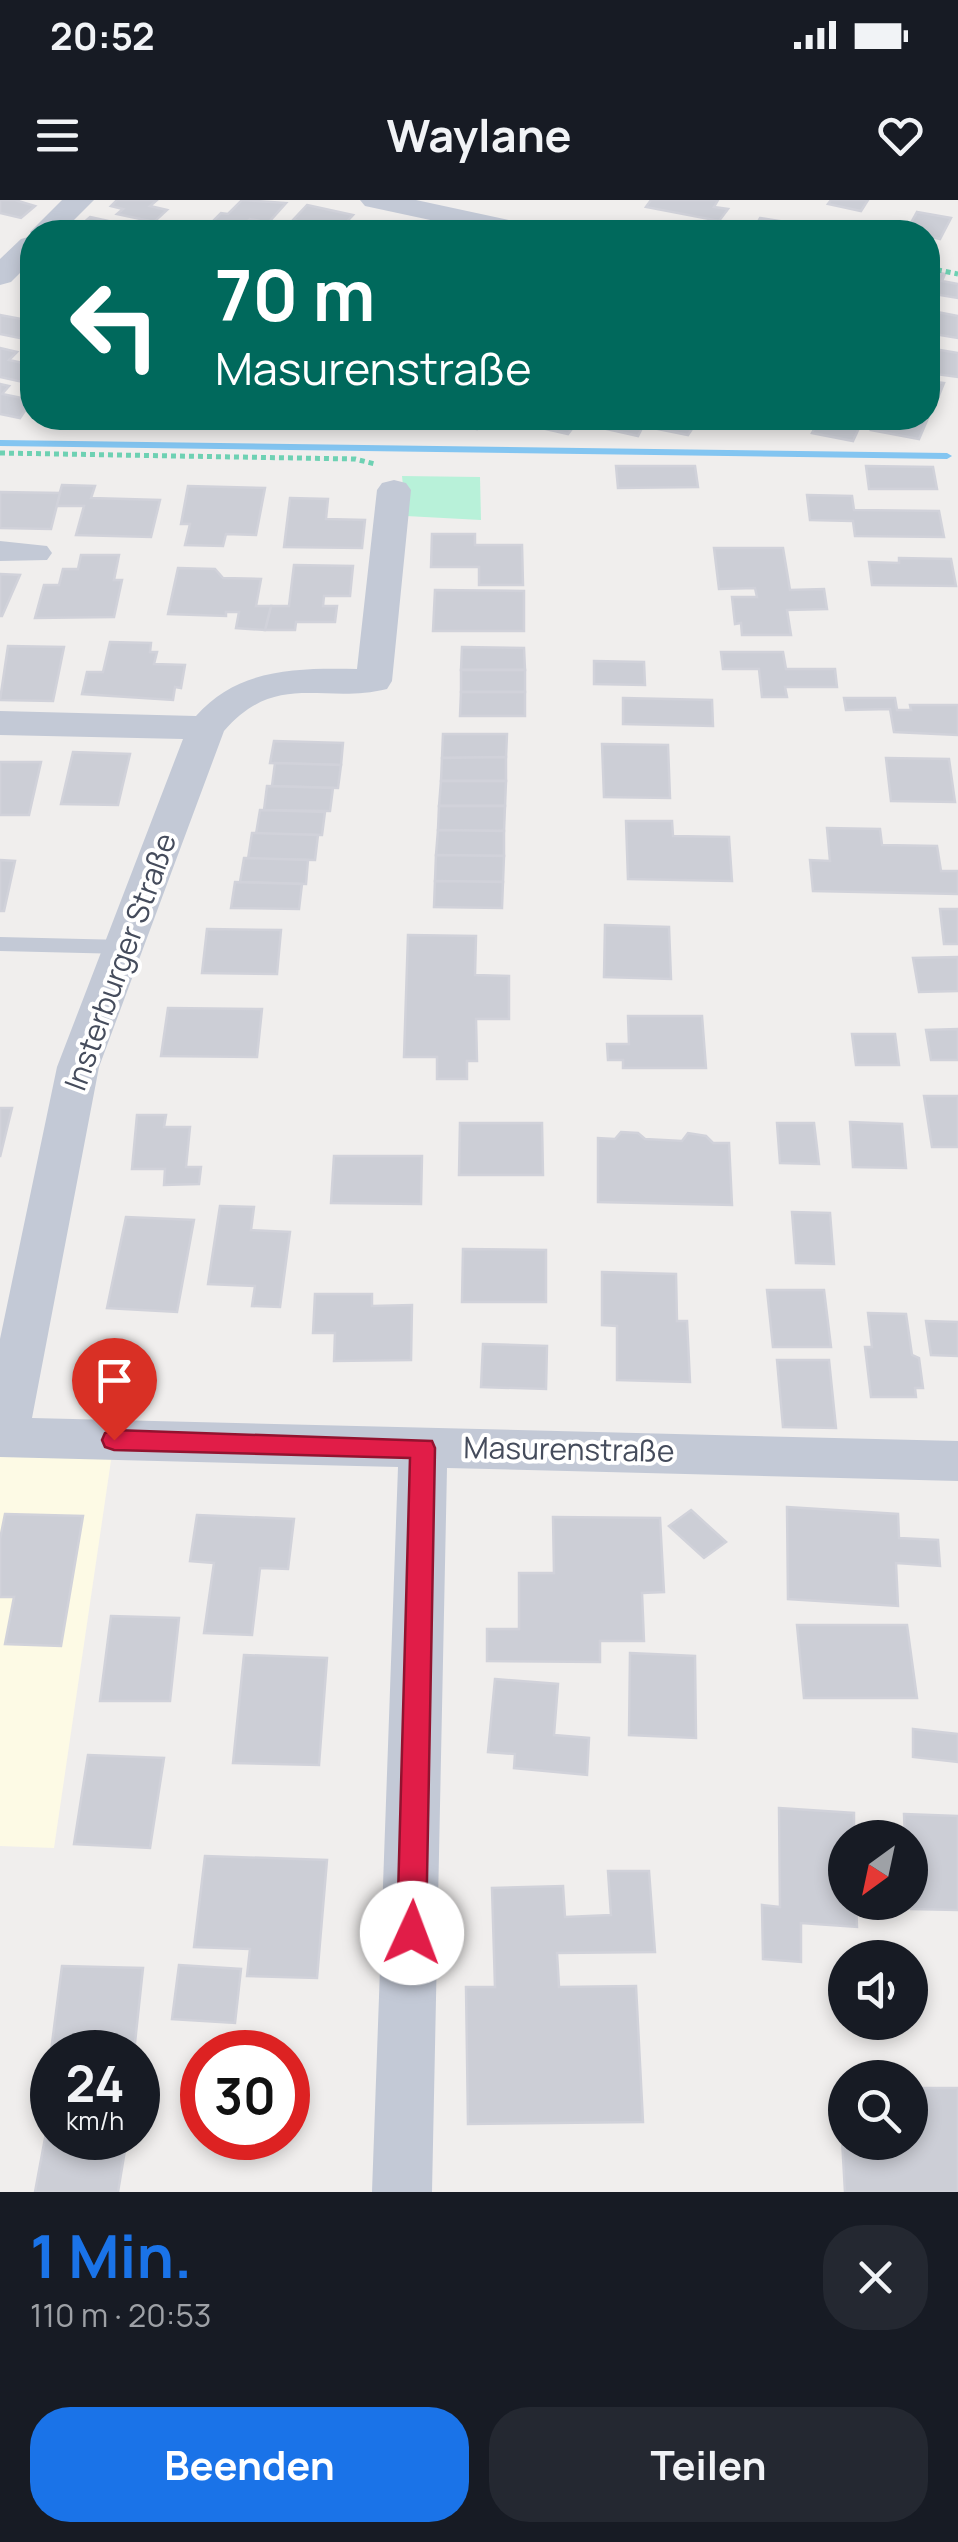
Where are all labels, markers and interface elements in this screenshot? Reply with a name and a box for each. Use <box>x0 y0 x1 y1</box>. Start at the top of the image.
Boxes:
text: 20:52 <box>50 9 155 61</box>
text: Waylane <box>386 104 572 166</box>
icon: menu <box>30 108 85 163</box>
icon: heart <box>873 108 928 163</box>
text: 70 m <box>215 246 375 342</box>
icon: left <box>50 260 180 390</box>
text: Masurenstraße <box>215 337 532 399</box>
street label: Insterburger Straße <box>54 827 185 1096</box>
pin <box>72 1338 157 1441</box>
icon: arrive <box>87 1353 142 1408</box>
street label: Masurenstraße <box>463 1426 675 1471</box>
north arrow <box>828 1820 928 1920</box>
map controls <box>828 1820 928 2160</box>
position arrow <box>360 1881 464 1985</box>
button: sound <box>828 1940 928 2040</box>
speed limit sign: 30 <box>180 2030 310 2160</box>
text: 24 <box>65 2049 125 2117</box>
button: search <box>828 2060 928 2160</box>
text: km/h <box>66 2103 124 2138</box>
text: 1 Min. <box>30 2214 192 2296</box>
button: close <box>823 2225 928 2330</box>
text: 110 m · 20:53 <box>30 2293 212 2337</box>
button: Beenden <box>30 2407 469 2522</box>
button: Teilen <box>489 2407 928 2522</box>

